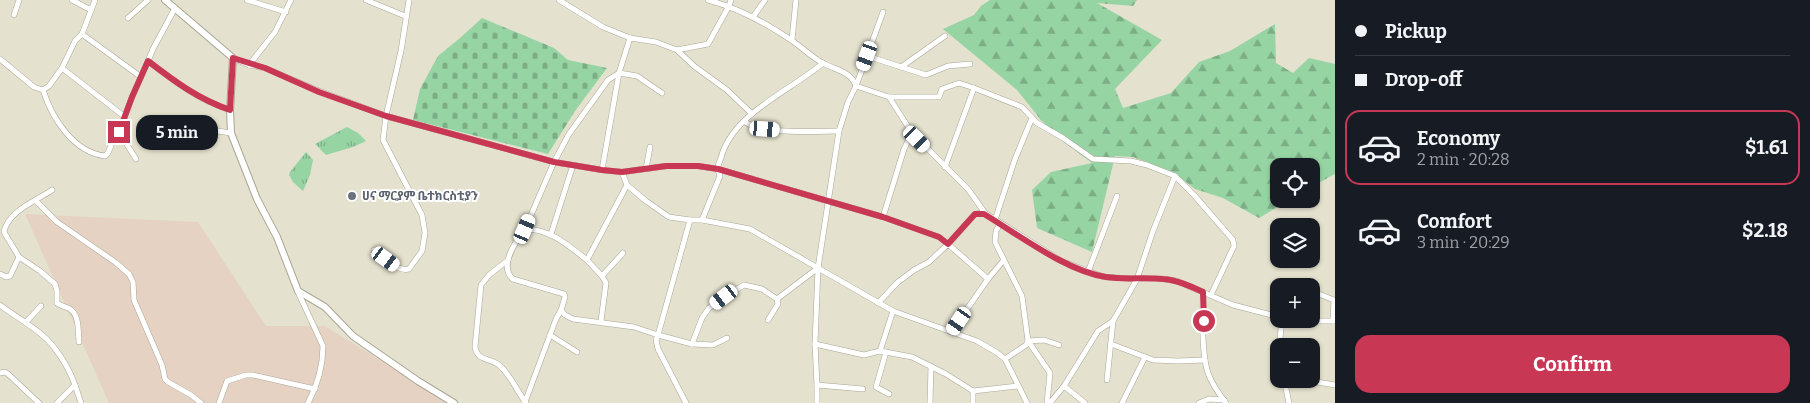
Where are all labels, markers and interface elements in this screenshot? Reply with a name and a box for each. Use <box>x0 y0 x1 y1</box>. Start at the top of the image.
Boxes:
text: Pickup <box>1385 20 1447 43</box>
car <box>854 39 879 73</box>
text: Drop-off <box>1385 68 1463 91</box>
callout: 5 min <box>136 114 219 150</box>
car <box>749 120 780 138</box>
route end <box>108 121 130 143</box>
text: 5 min <box>156 123 198 142</box>
car <box>901 123 932 155</box>
icon: car <box>1357 125 1402 170</box>
text: Economy <box>1417 127 1500 150</box>
text: $1.61 <box>1745 136 1788 159</box>
text: 2 min · 20:28 <box>1417 150 1510 169</box>
map controls <box>1270 158 1320 388</box>
button: locate <box>1270 158 1320 208</box>
place label: ሀና ማርያም ቤተክርስቲያን <box>362 189 478 203</box>
marker: ሀና ማርያም ቤተክርስቲያን <box>346 190 358 202</box>
icon: car <box>1357 208 1402 253</box>
text: Comfort <box>1417 210 1492 233</box>
car <box>512 212 537 246</box>
button: layers <box>1270 218 1320 268</box>
text: $2.18 <box>1742 219 1788 242</box>
text: 3 min · 20:29 <box>1417 233 1510 252</box>
car <box>369 244 402 274</box>
button: + <box>1270 278 1320 328</box>
car <box>707 282 740 312</box>
car <box>944 304 973 338</box>
route start <box>1193 310 1215 332</box>
button: Confirm <box>1355 335 1790 393</box>
button: − <box>1270 338 1320 388</box>

